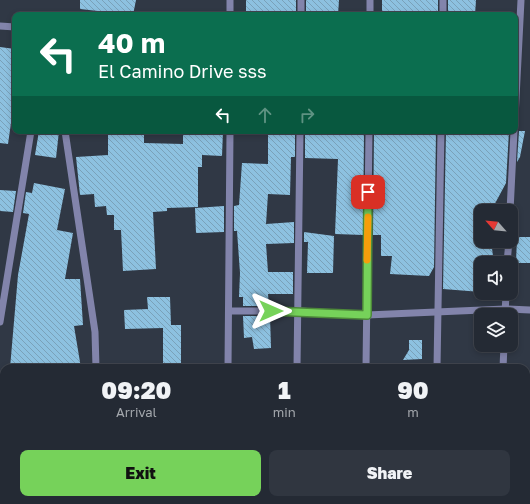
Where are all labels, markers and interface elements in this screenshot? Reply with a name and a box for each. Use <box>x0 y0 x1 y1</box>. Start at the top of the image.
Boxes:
text: 40 m <box>98 26 165 59</box>
icon: left <box>32 28 84 80</box>
text: El Camino Drive sss <box>98 60 267 82</box>
icon: left <box>212 104 234 126</box>
icon: ahead <box>254 104 276 126</box>
icon: right <box>296 104 318 126</box>
pin <box>351 175 385 209</box>
icon: arrive <box>357 181 379 203</box>
north arrow <box>474 204 518 248</box>
map controls <box>474 204 518 352</box>
button: sound <box>474 256 518 300</box>
position arrow <box>250 290 292 332</box>
button: layers <box>474 308 518 352</box>
text: 09:20 <box>101 375 171 404</box>
text: 1 <box>278 375 291 404</box>
text: 90 <box>397 375 429 404</box>
text: Arrival <box>116 404 157 420</box>
text: min <box>273 404 296 420</box>
text: m <box>407 404 419 420</box>
button: Exit <box>20 450 261 496</box>
button: Share <box>269 450 510 496</box>

